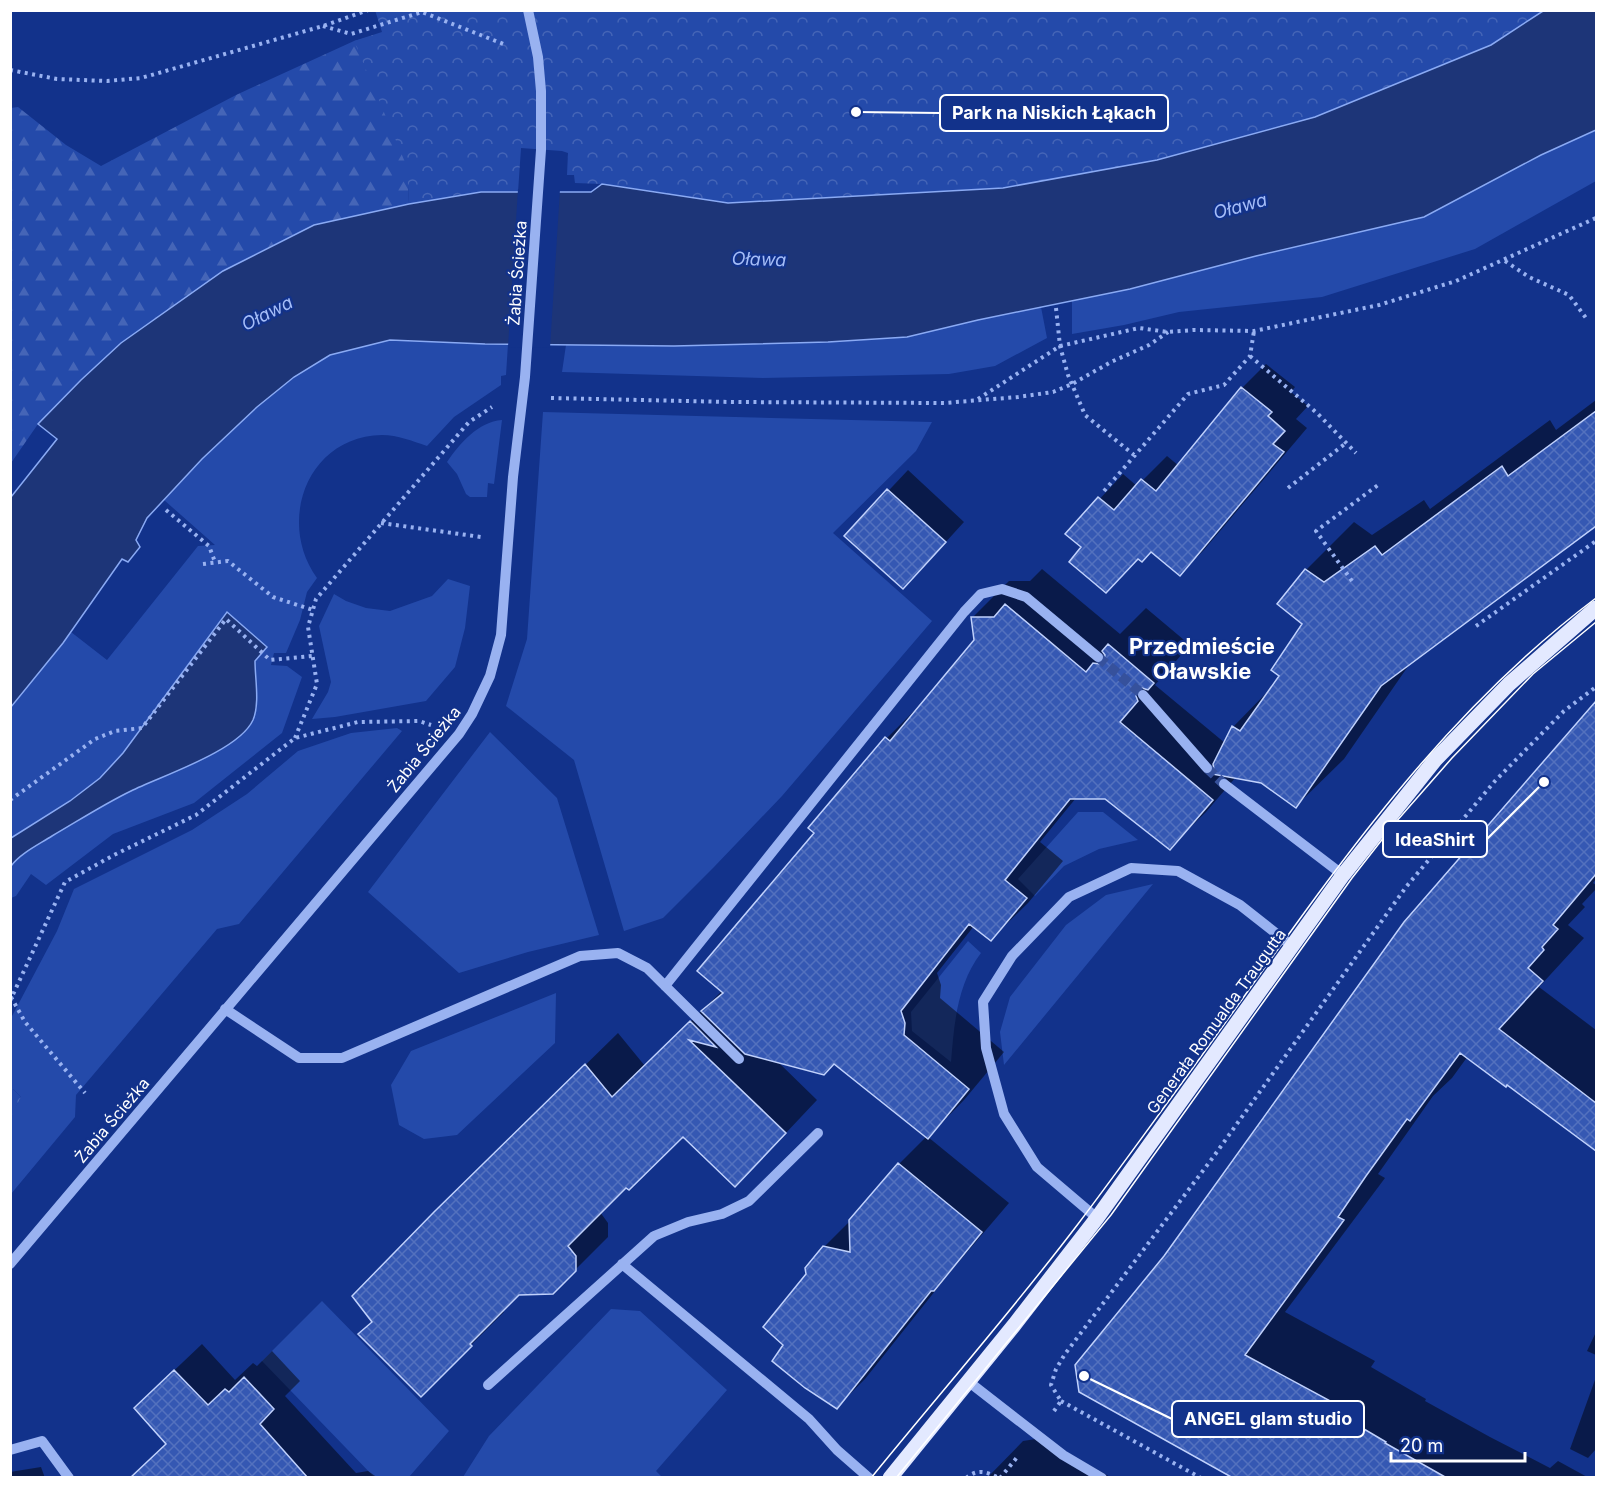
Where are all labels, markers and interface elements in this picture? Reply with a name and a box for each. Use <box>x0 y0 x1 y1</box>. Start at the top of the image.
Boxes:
callout: Park na Niskich Łąkach <box>940 95 1168 131</box>
text: Park na Niskich Łąkach <box>952 102 1156 123</box>
water label: Oława <box>1211 189 1269 223</box>
street label: Żabia Ścieżka <box>503 220 531 326</box>
water label: Oława <box>731 248 787 270</box>
water label: Oława <box>238 291 296 335</box>
district label: Przedmieście Oławskie <box>1129 633 1275 684</box>
street label: Żabia Ścieżka <box>383 702 465 796</box>
callout: IdeaShirt <box>1383 821 1487 857</box>
text: IdeaShirt <box>1395 829 1475 850</box>
street label: Generała Romualda Traugutta <box>1142 925 1290 1117</box>
street label: Żabia Ścieżka <box>71 1073 153 1167</box>
callout: ANGEL glam studio <box>1172 1401 1364 1437</box>
text: ANGEL glam studio <box>1184 1408 1352 1429</box>
scale bar <box>1391 1425 1524 1463</box>
text: 20 m <box>1400 1435 1443 1456</box>

